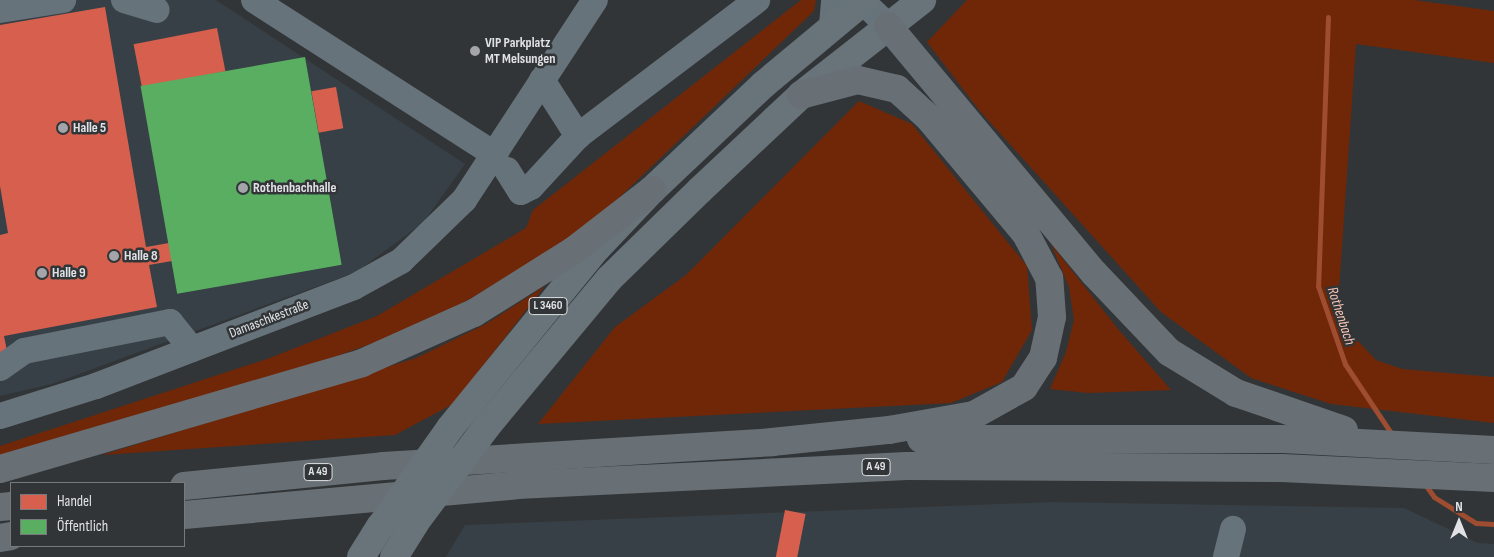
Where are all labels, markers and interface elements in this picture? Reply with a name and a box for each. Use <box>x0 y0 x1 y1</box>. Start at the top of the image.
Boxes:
place label: VIP Parkplatz MT Melsungen <box>485 35 556 68</box>
marker: VIP Parkplatz MT Melsungen <box>469 45 481 57</box>
place label: Halle 5 <box>73 120 106 136</box>
marker: Halle 5 <box>57 122 69 134</box>
place label: Rothenbachhalle <box>253 180 336 196</box>
marker: Rothenbachhalle <box>237 182 249 194</box>
place label: Halle 8 <box>124 248 158 264</box>
marker: Halle 8 <box>108 250 120 262</box>
place label: Halle 9 <box>52 265 86 281</box>
marker: Halle 9 <box>36 267 48 279</box>
water label: Rothenbach <box>1323 285 1359 347</box>
street label: Damaschkestraße <box>227 296 311 342</box>
road number: L 3460 <box>528 296 568 316</box>
road number: A 49 <box>861 458 891 477</box>
road number: A 49 <box>303 462 333 482</box>
legend <box>10 482 185 547</box>
text: Handel <box>57 492 92 511</box>
north arrow <box>1434 497 1484 547</box>
text: N <box>1455 498 1463 515</box>
text: Öffentlich <box>57 517 108 536</box>

